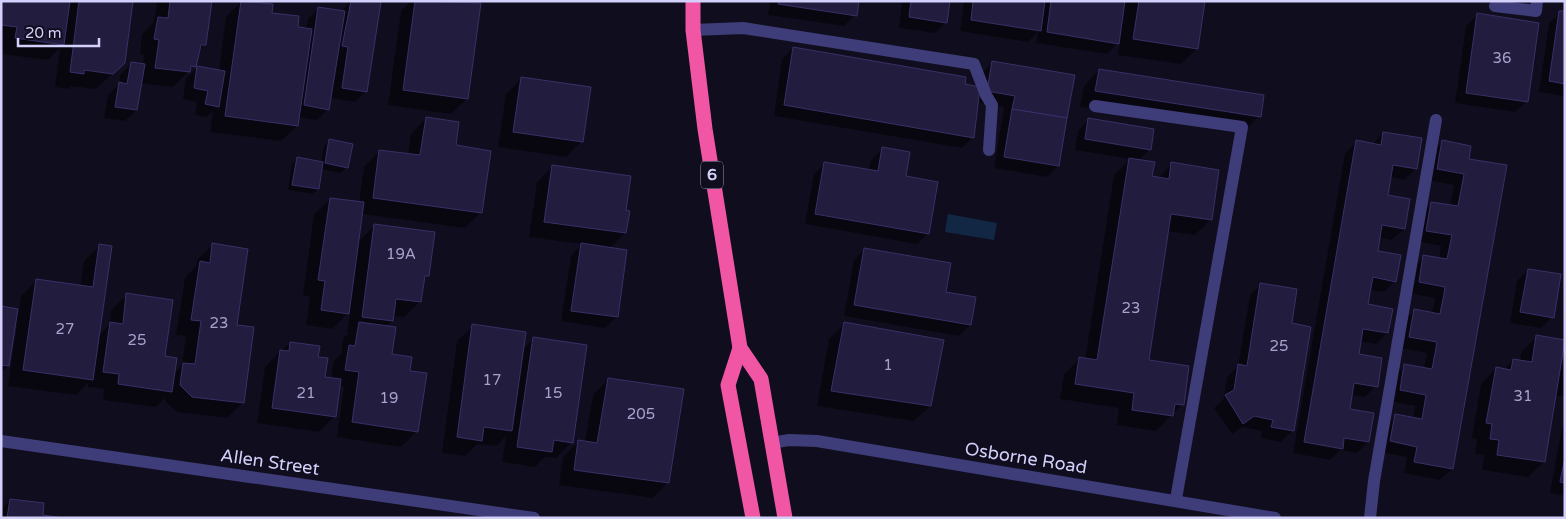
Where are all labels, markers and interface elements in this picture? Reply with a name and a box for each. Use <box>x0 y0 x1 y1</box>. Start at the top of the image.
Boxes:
scale bar <box>18 15 99 47</box>
text: 20 m <box>25 24 62 42</box>
house number: 36 <box>1493 49 1511 67</box>
road number: 6 <box>701 162 723 188</box>
house number: 19A <box>386 245 416 263</box>
house number: 23 <box>1122 299 1140 317</box>
house number: 23 <box>210 314 228 332</box>
house number: 27 <box>56 320 74 338</box>
house number: 25 <box>128 331 146 349</box>
house number: 25 <box>1270 337 1288 355</box>
house number: 1 <box>883 356 893 374</box>
house number: 17 <box>483 371 501 389</box>
house number: 21 <box>297 384 315 402</box>
house number: 15 <box>544 384 562 402</box>
house number: 31 <box>1514 387 1532 405</box>
house number: 19 <box>380 389 398 407</box>
house number: 205 <box>627 405 655 423</box>
street label: Osborne Road <box>963 437 1089 479</box>
street label: Allen Street <box>219 444 321 480</box>

